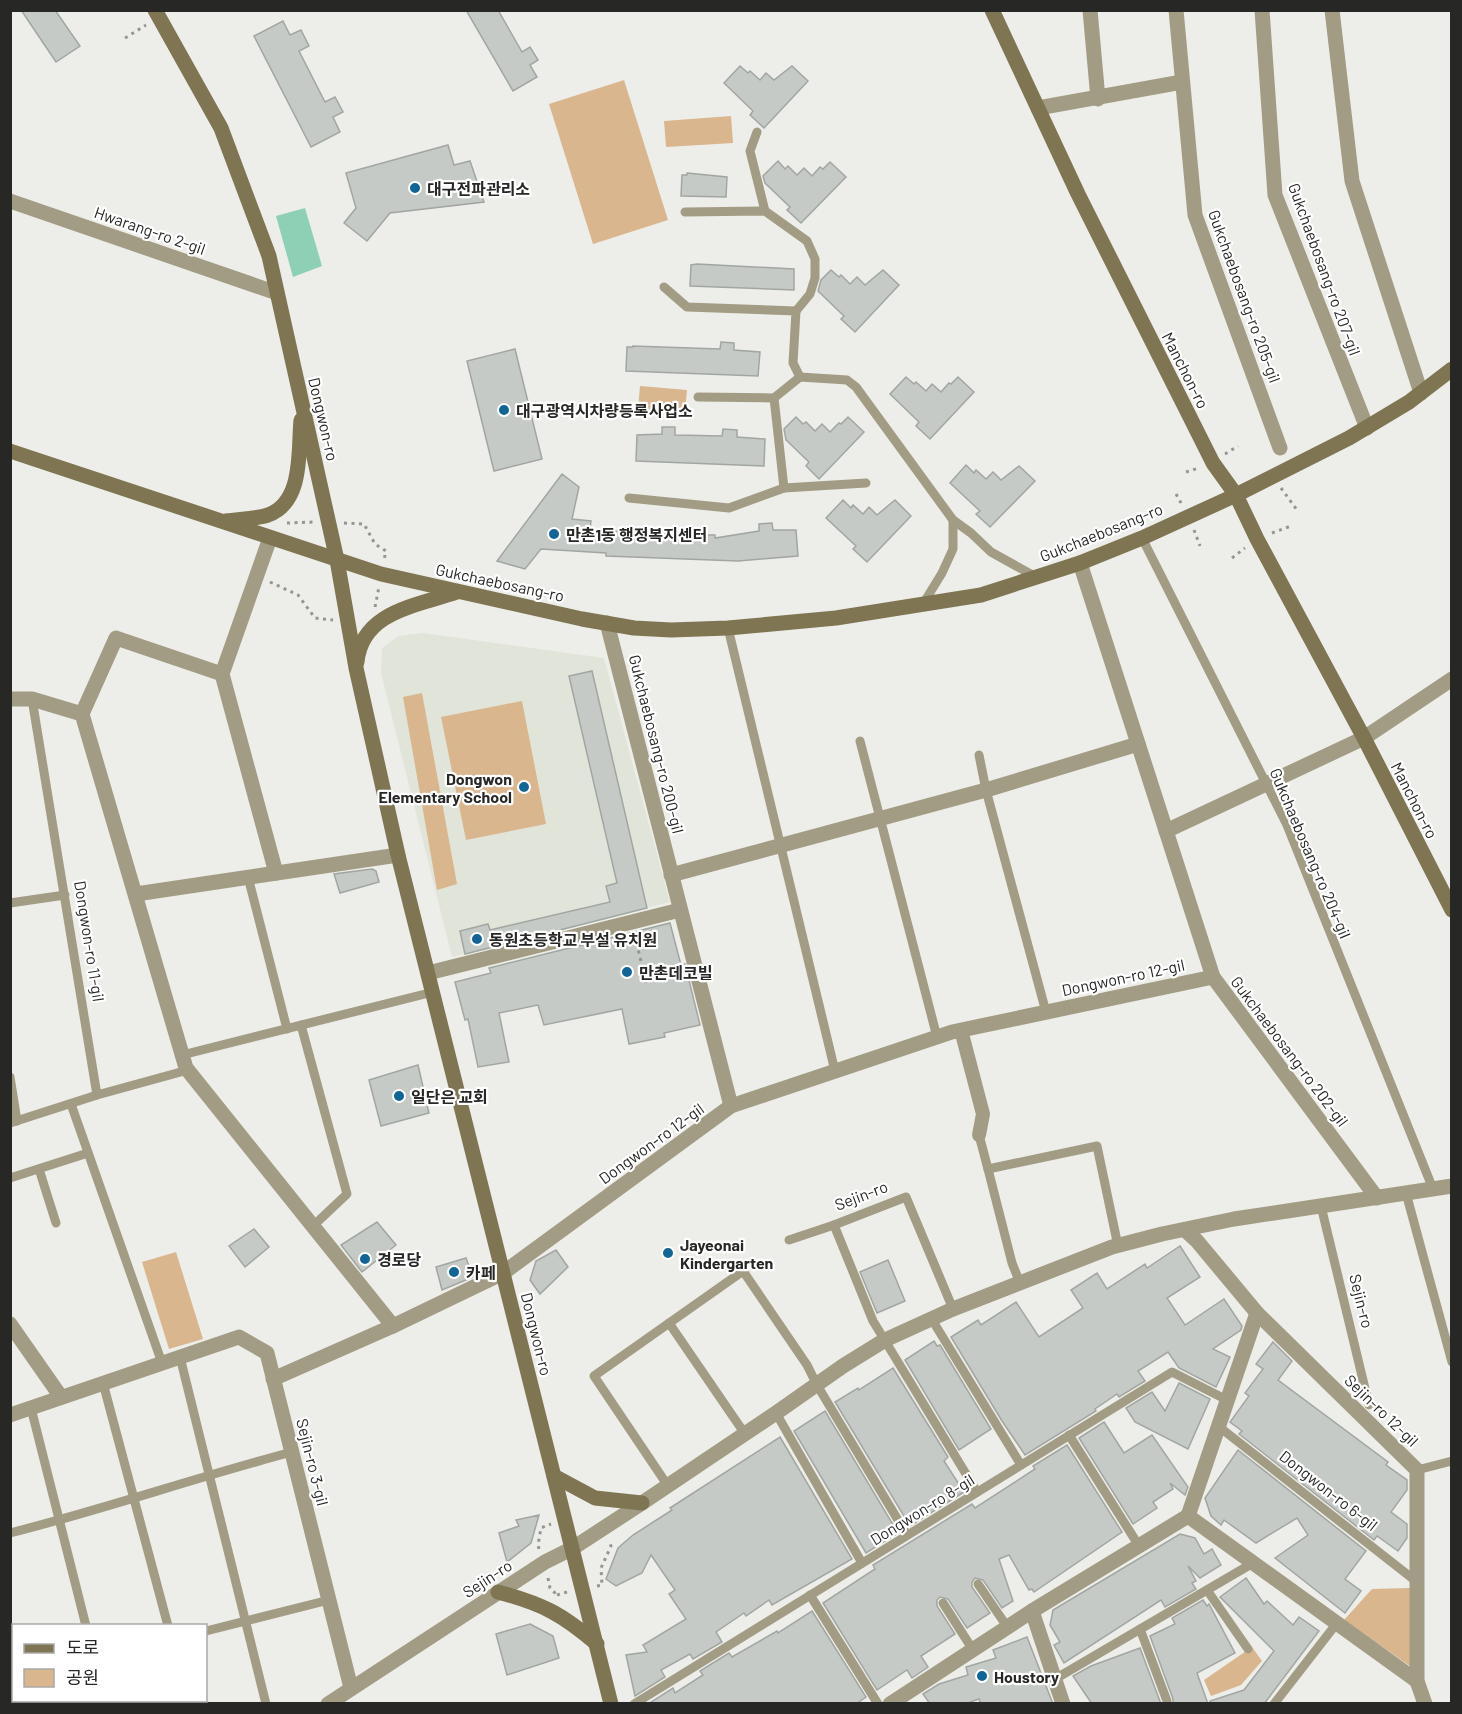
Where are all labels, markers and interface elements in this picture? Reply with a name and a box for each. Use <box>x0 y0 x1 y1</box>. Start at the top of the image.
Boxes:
place label: 대구전파관리소 <box>427 179 530 198</box>
street label: Gukchaebosang-ro 207-gil <box>1285 180 1365 358</box>
marker: 대구전파관리소 <box>408 181 422 195</box>
street label: Hwarang-ro 2-gil <box>92 202 208 258</box>
street label: Gukchaebosang-ro 205-gil <box>1205 207 1285 385</box>
street label: Manchon-ro <box>1159 329 1213 411</box>
street label: Dongwon-ro <box>305 375 343 463</box>
place label: 대구광역시차량등록사업소 <box>516 401 693 420</box>
marker: 대구광역시차량등록사업소 <box>497 403 511 417</box>
street label: Gukchaebosang-ro <box>1037 499 1165 565</box>
place label: 만촌1동 행정복지센터 <box>566 525 707 544</box>
marker: 만촌1동 행정복지센터 <box>547 527 561 541</box>
street label: Gukchaebosang-ro <box>434 559 566 605</box>
street label: Gukchaebosang-ro 200-gil <box>626 653 688 835</box>
street label: Manchon-ro <box>1388 759 1442 841</box>
street label: Gukchaebosang-ro 204-gil <box>1266 765 1356 941</box>
place label: Dongwon Elementary School <box>379 769 512 806</box>
marker: Dongwon Elementary School <box>517 780 531 794</box>
street label: Dongwon-ro 11-gil <box>71 879 109 1003</box>
place label: 동원초등학교 부설 유치원 <box>489 930 657 949</box>
marker: 동원초등학교 부설 유치원 <box>470 932 484 946</box>
street label: Dongwon-ro 12-gil <box>1060 955 1186 999</box>
place label: 만촌데코빌 <box>639 963 713 982</box>
marker: 만촌데코빌 <box>620 965 634 979</box>
street label: Gukchaebosang-ro 202-gil <box>1227 972 1353 1130</box>
place label: 일단은 교회 <box>411 1087 488 1106</box>
marker: 일단은 교회 <box>392 1089 406 1103</box>
street label: Dongwon-ro 12-gil <box>595 1099 707 1187</box>
street label: Sejin-ro <box>832 1176 890 1214</box>
place label: Jayeonai Kindergarten <box>680 1235 773 1272</box>
marker: Jayeonai Kindergarten <box>661 1246 675 1260</box>
place label: 경로당 <box>377 1250 421 1269</box>
marker: 경로당 <box>358 1252 372 1266</box>
place label: 카페 <box>466 1263 495 1282</box>
marker: 카페 <box>447 1265 461 1279</box>
street label: Sejin-ro <box>1346 1272 1378 1330</box>
street label: Dongwon-ro <box>517 1290 557 1378</box>
street label: Sejin-ro 12-gil <box>1341 1370 1423 1450</box>
street label: Sejin-ro 3-gil <box>293 1416 333 1508</box>
street label: Dongwon-ro 6-gil <box>1276 1446 1382 1534</box>
street label: Dongwon-ro 8-gil <box>866 1469 978 1549</box>
street label: Sejin-ro <box>459 1555 515 1601</box>
legend <box>12 1624 207 1702</box>
text: 도로 <box>66 1636 99 1658</box>
text: 공원 <box>66 1666 99 1688</box>
place label: Houstory <box>994 1667 1059 1686</box>
marker: Houstory <box>975 1669 989 1683</box>

